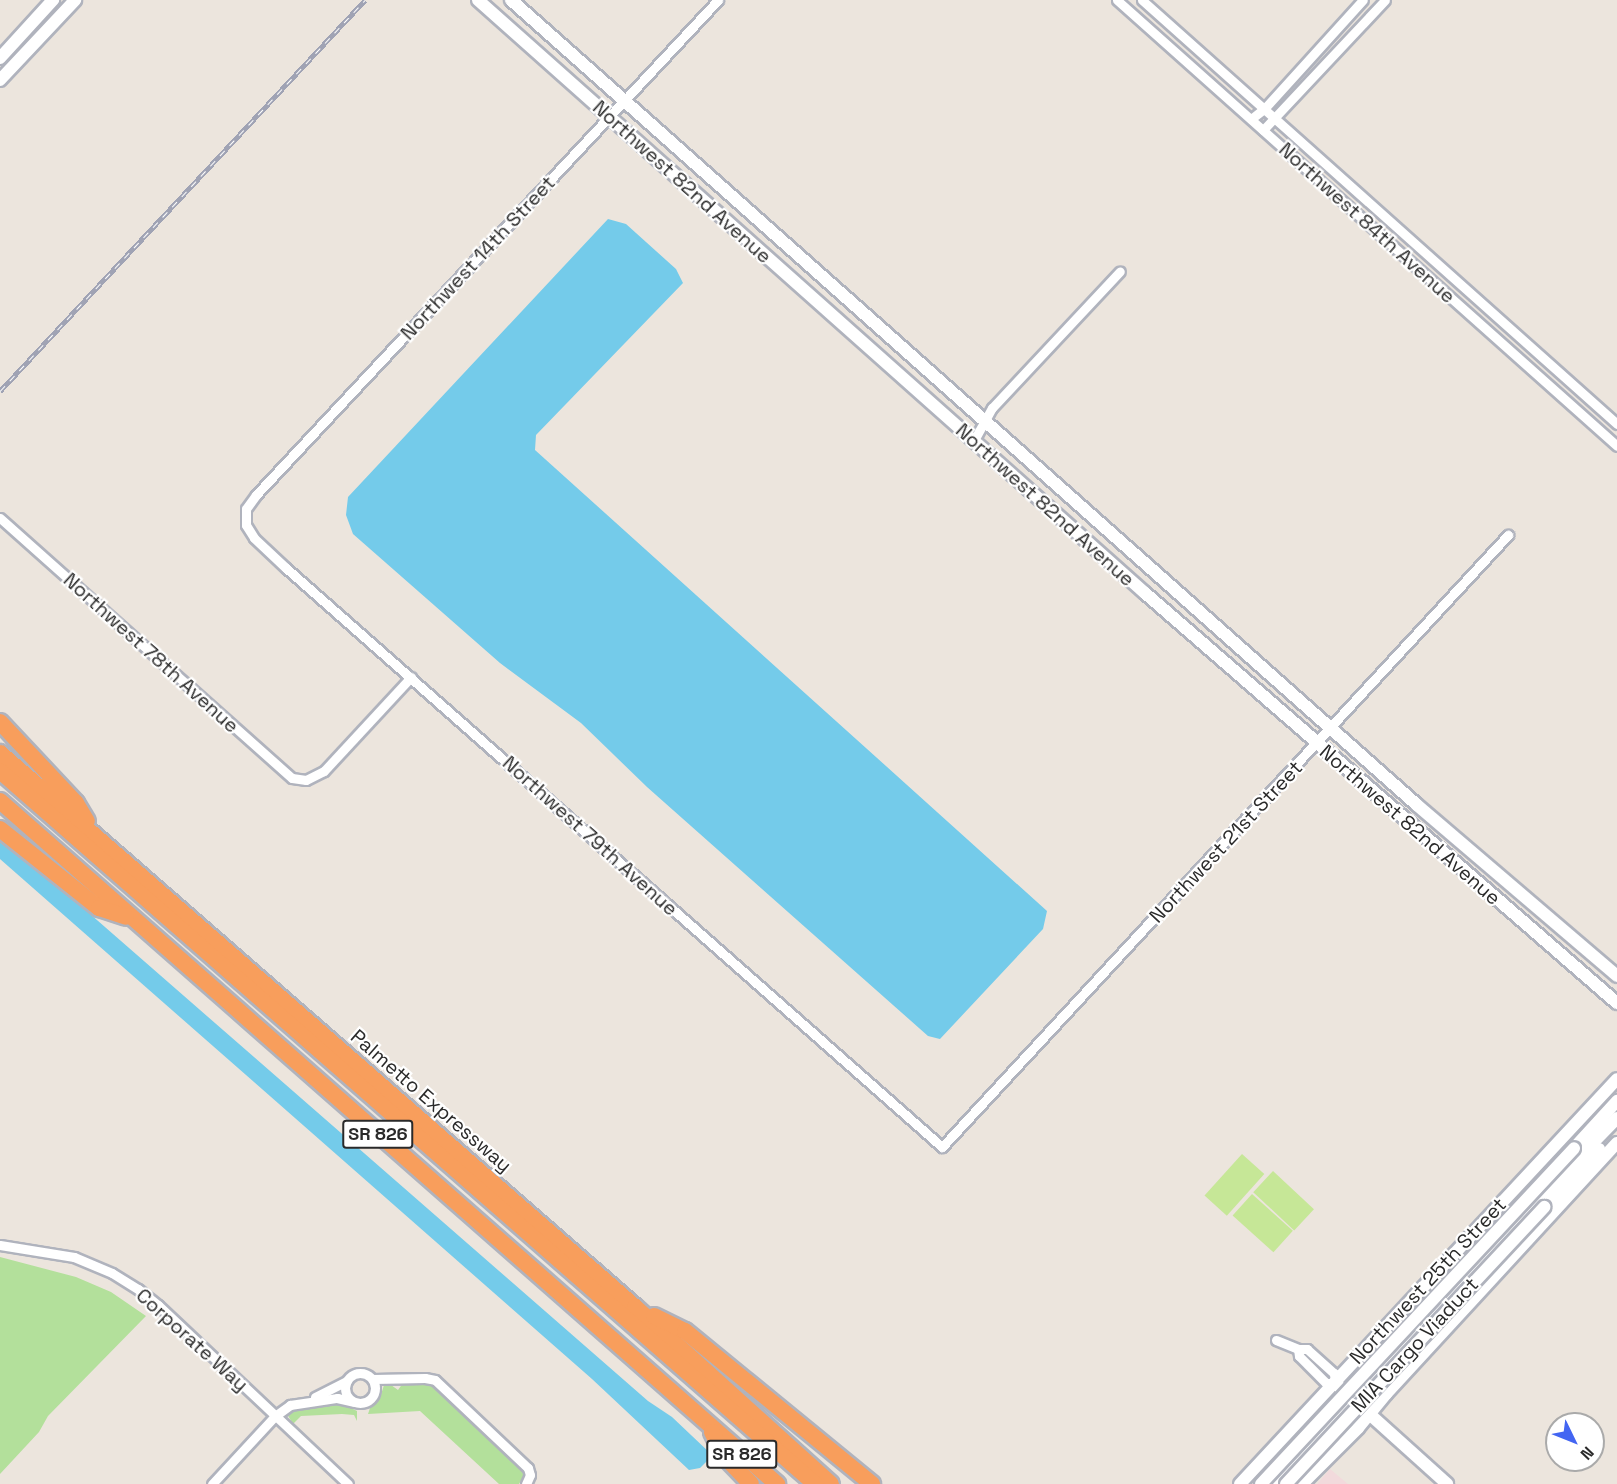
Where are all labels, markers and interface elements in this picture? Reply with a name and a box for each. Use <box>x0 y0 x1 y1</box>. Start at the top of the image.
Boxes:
street label: Northwest 82nd Avenue <box>588 95 776 269</box>
street label: Northwest 84th Avenue <box>1274 137 1460 309</box>
street label: Northwest 14th Street <box>396 171 560 345</box>
street label: Northwest 82nd Avenue <box>951 418 1139 592</box>
street label: Northwest 78th Avenue <box>58 568 244 738</box>
street label: Northwest 82nd Avenue <box>1314 740 1506 910</box>
street label: Northwest 79th Avenue <box>497 751 683 921</box>
street label: Northwest 21st Street <box>1145 756 1307 928</box>
street label: Palmetto Expressway <box>346 1024 516 1178</box>
road number: SR 826 <box>342 1119 414 1149</box>
street label: Northwest 25th Street <box>1345 1193 1511 1369</box>
street label: MIA Cargo Viaduct <box>1346 1272 1484 1418</box>
street label: Corporate Way <box>131 1283 253 1397</box>
north arrow <box>1545 1412 1605 1472</box>
road number: SR 826 <box>706 1439 778 1469</box>
text: N <box>1576 1442 1598 1464</box>

